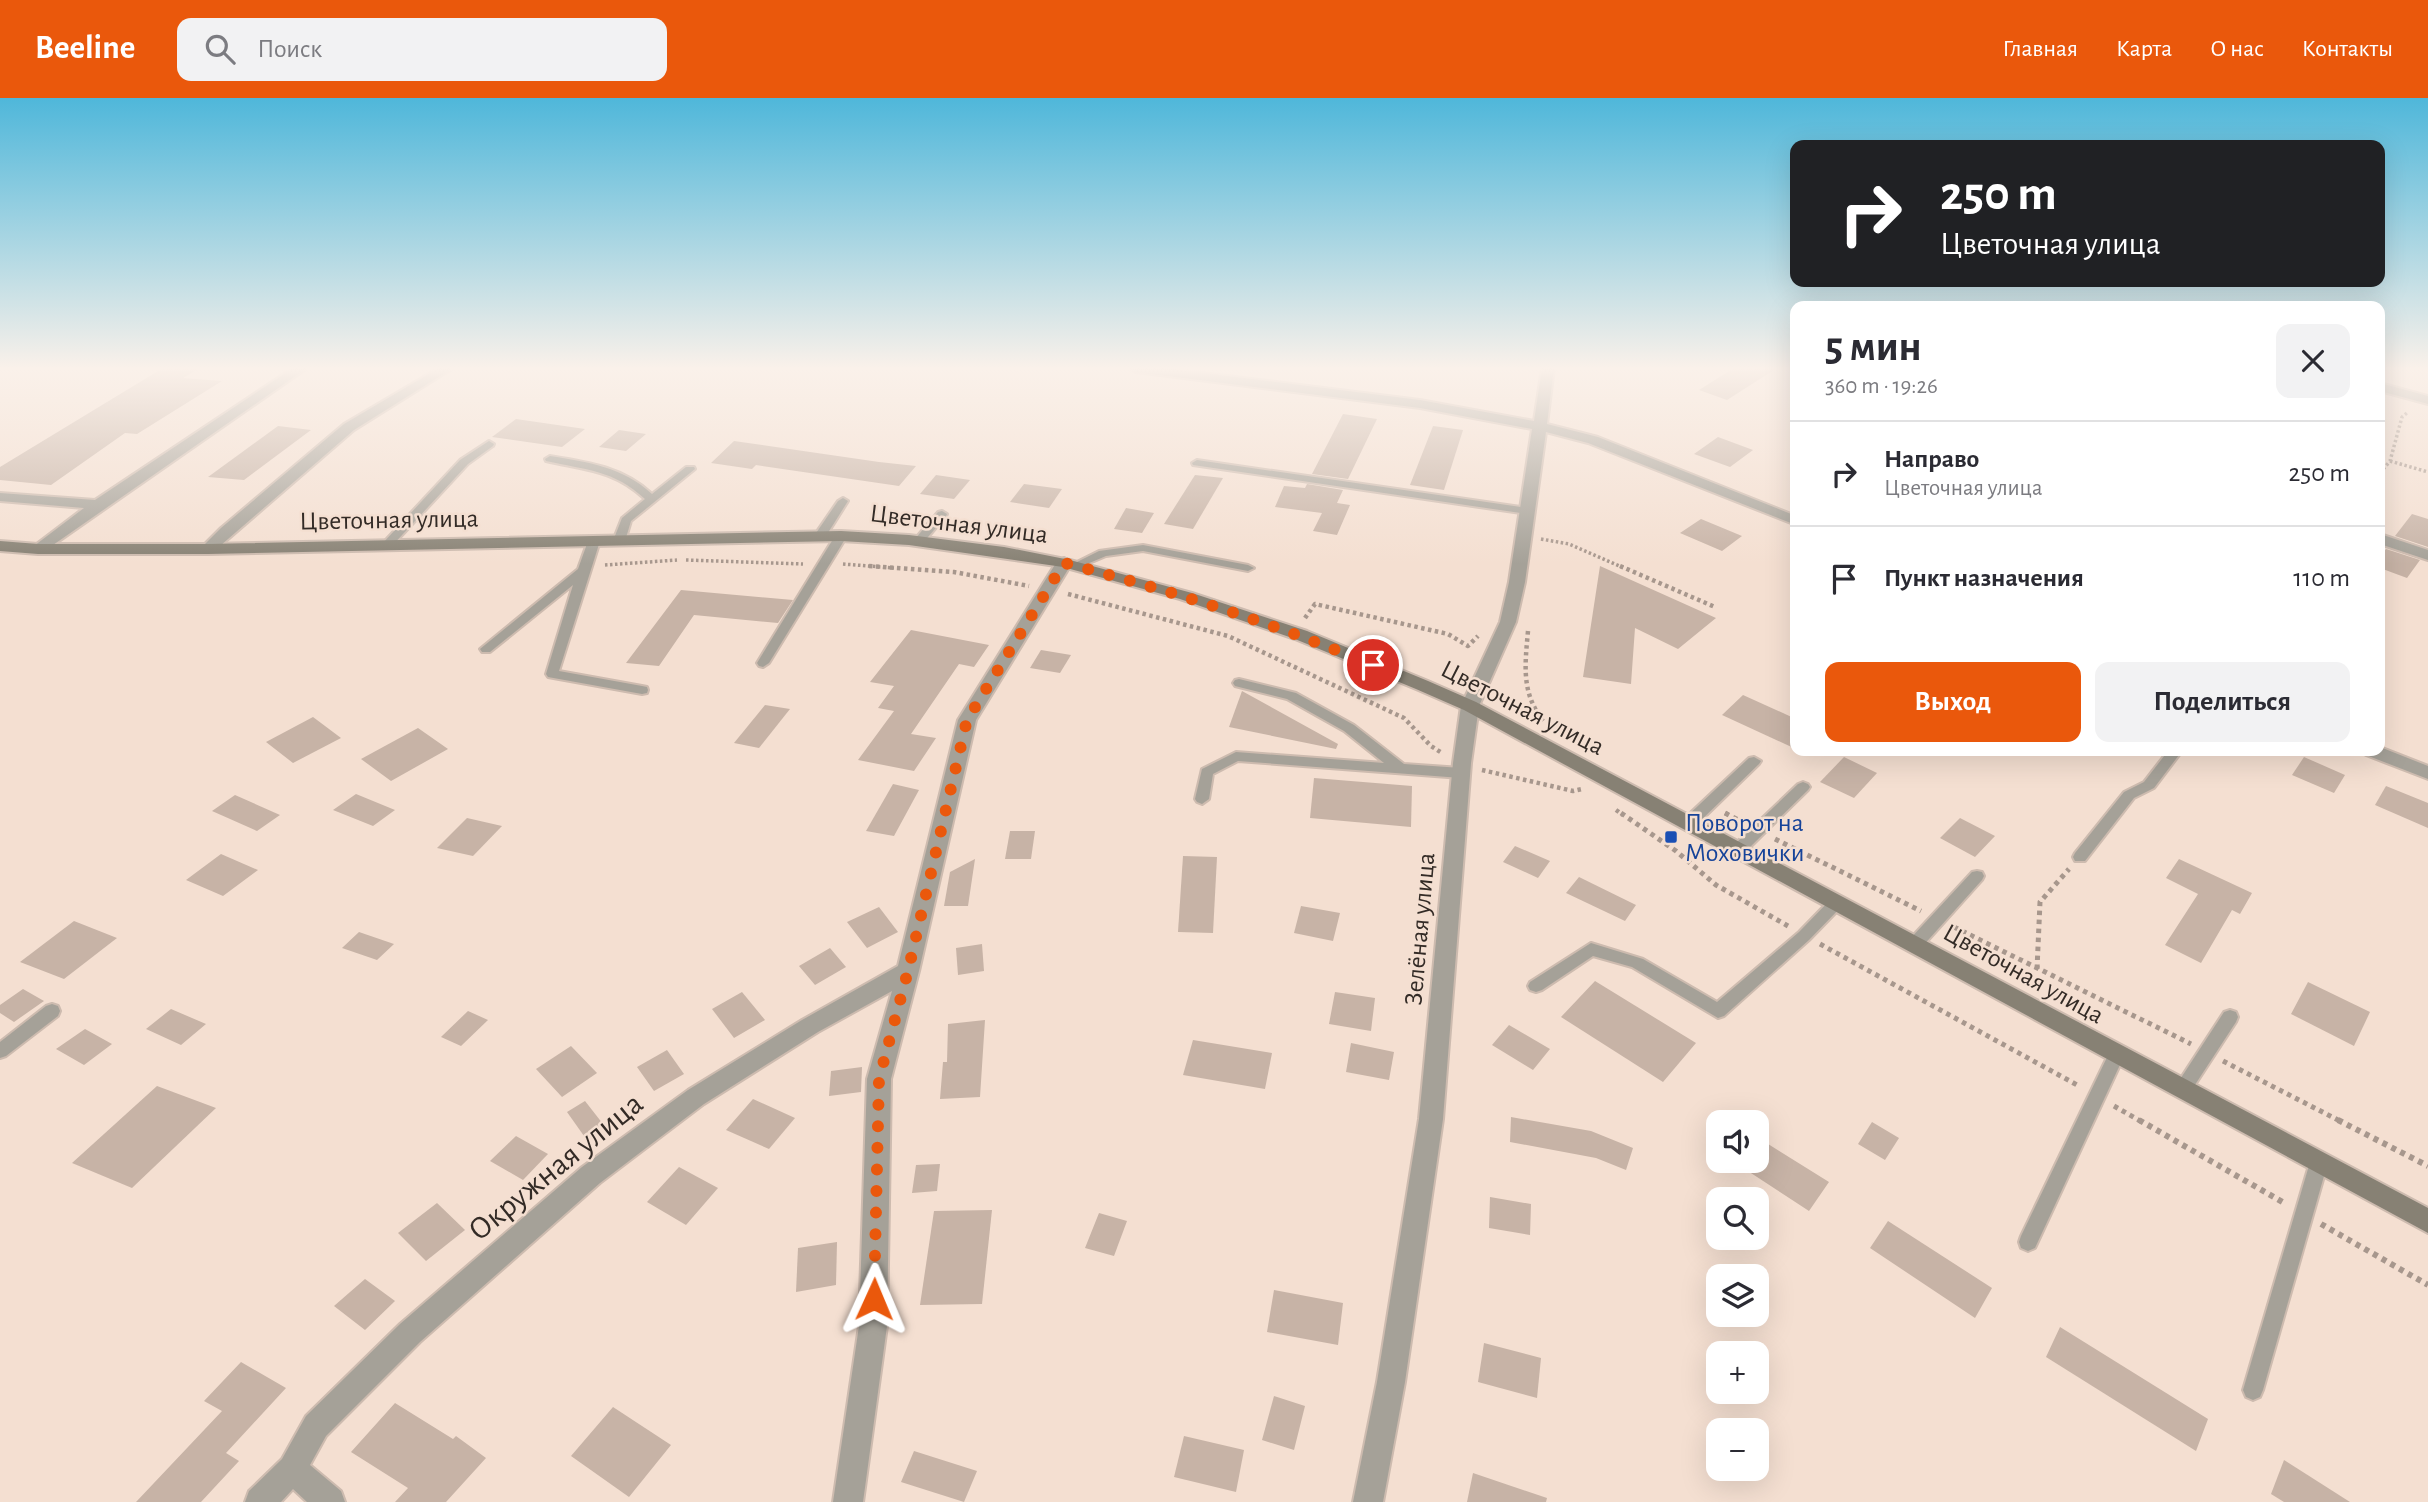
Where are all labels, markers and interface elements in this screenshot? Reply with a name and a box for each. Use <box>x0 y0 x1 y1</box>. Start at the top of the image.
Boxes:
search box <box>177 18 667 81</box>
icon: search <box>201 30 239 68</box>
text: Beeline <box>35 32 135 65</box>
text: Поиск <box>257 36 322 62</box>
text: Главная <box>2003 37 2078 61</box>
text: Карта <box>2116 37 2172 61</box>
text: О нас <box>2210 37 2264 61</box>
text: Контакты <box>2302 37 2393 61</box>
icon: right <box>1825 168 1916 259</box>
text: 250 m <box>1940 170 2057 219</box>
text: Цветочная улица <box>1940 228 2161 260</box>
button: close <box>2276 324 2350 398</box>
text: 5 мин <box>1825 326 1922 368</box>
text: 360 m · 19:26 <box>1825 375 1938 398</box>
text: Направо <box>1884 446 1979 472</box>
icon: right <box>1825 455 1863 493</box>
text: 250 m <box>2288 460 2350 486</box>
text: Цветочная улица <box>1884 477 2043 500</box>
street label: Цветочная улица <box>868 500 1049 548</box>
street label: Цветочная улица <box>299 505 479 535</box>
icon: arrive <box>1825 560 1863 598</box>
text: Пункт назначения <box>1884 565 2084 591</box>
text: 110 m <box>2293 565 2350 591</box>
pin <box>1343 635 1403 695</box>
icon: arrive <box>1354 646 1392 684</box>
street label: Цветочная улица <box>1437 656 1608 760</box>
button: Выход <box>1825 662 2081 742</box>
button: Поделиться <box>2095 662 2350 742</box>
place label: Поворот на Моховички <box>1685 810 1804 866</box>
marker: Поворот на Моховички <box>1663 829 1679 845</box>
street label: Зелёная улица <box>1400 852 1440 1007</box>
street label: Цветочная улица <box>1939 919 2108 1029</box>
street label: Окружная улица <box>462 1087 649 1247</box>
map controls <box>1706 1110 1769 1481</box>
button: sound <box>1706 1110 1769 1173</box>
button: search <box>1706 1187 1769 1250</box>
position arrow <box>837 1262 911 1336</box>
button: layers <box>1706 1264 1769 1327</box>
button: + <box>1706 1341 1769 1404</box>
button: − <box>1706 1418 1769 1481</box>

